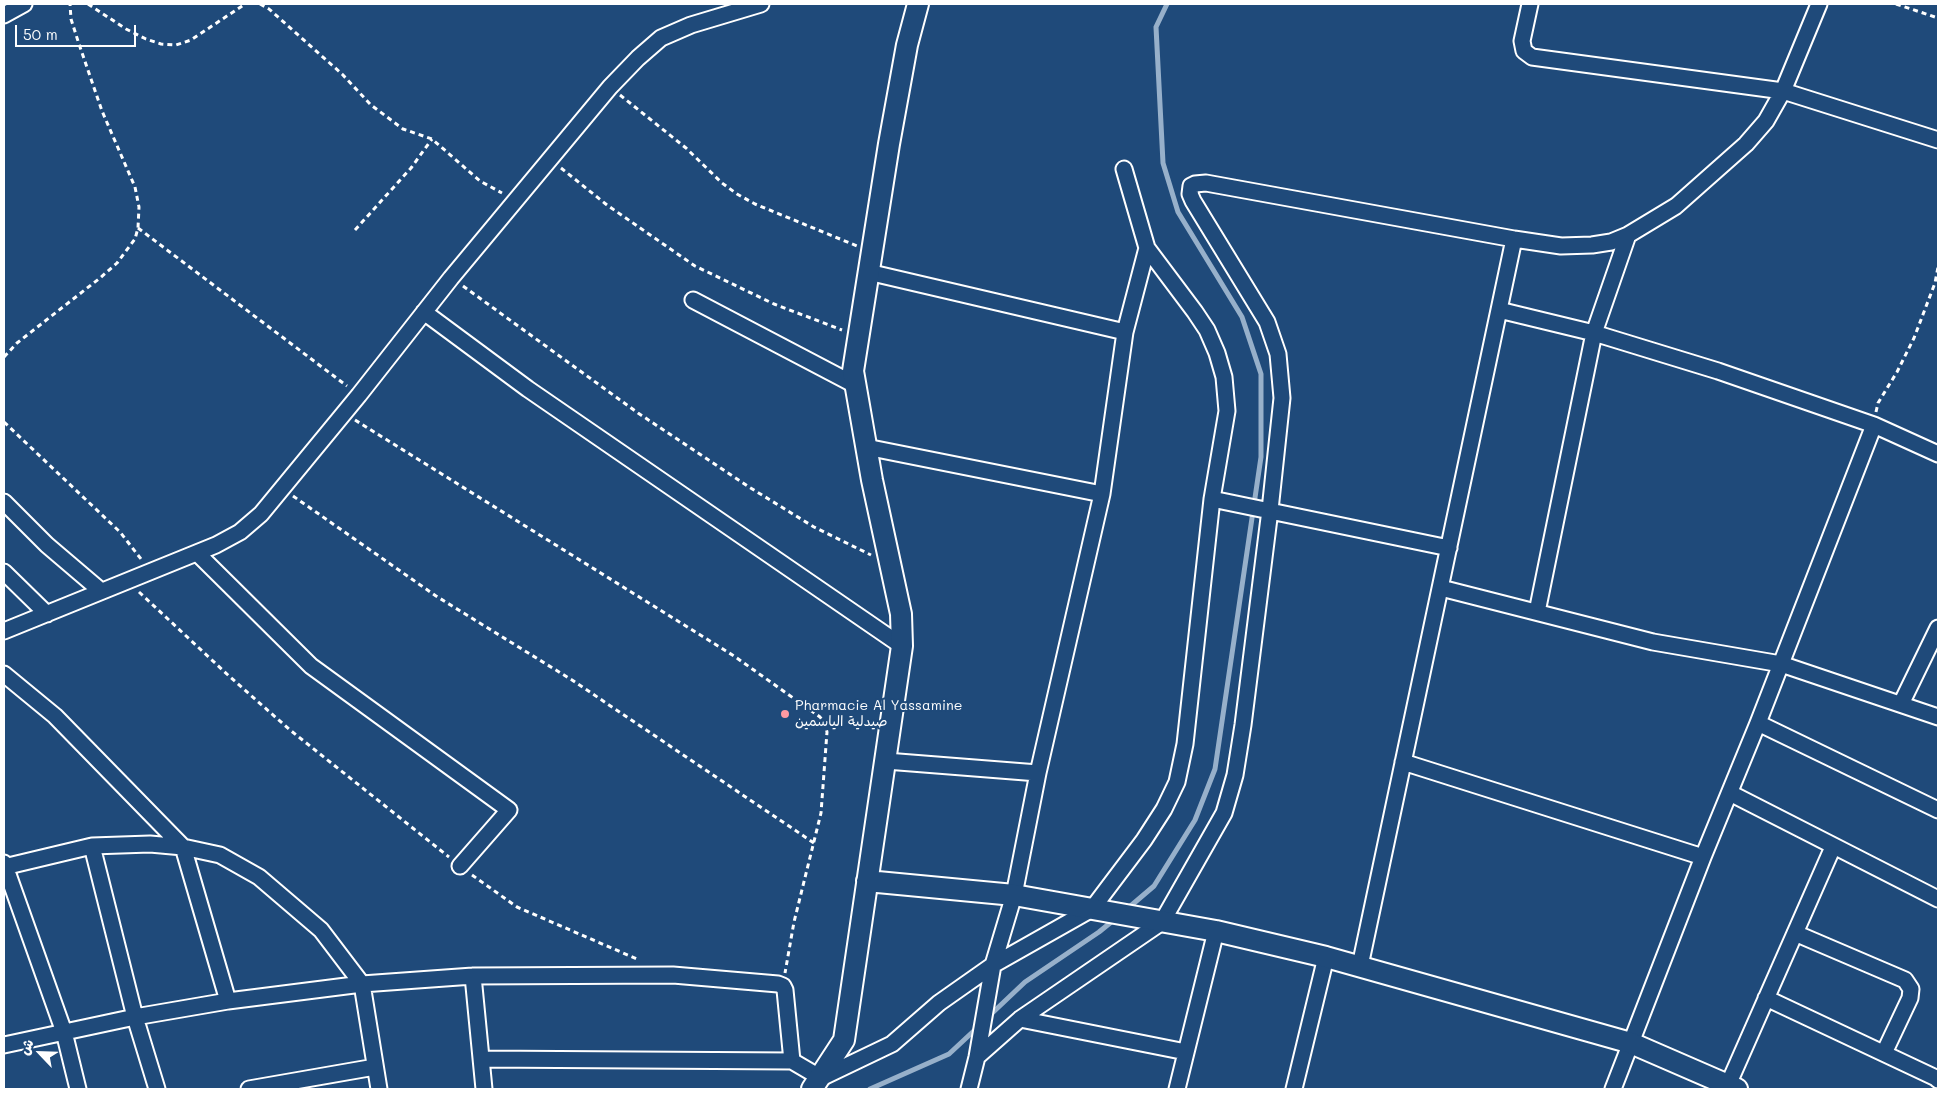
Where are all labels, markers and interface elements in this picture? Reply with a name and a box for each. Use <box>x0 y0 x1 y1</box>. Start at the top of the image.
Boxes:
scale bar <box>18 15 139 47</box>
text: 50 m <box>23 24 58 44</box>
place label: Pharmacie Al Yassamine صيدلية الياسمين <box>795 698 963 730</box>
marker: Pharmacie Al Yassamine صيدلية الياسمين <box>779 708 791 720</box>
north arrow <box>15 1028 65 1078</box>
text: ش <box>14 1036 38 1058</box>

